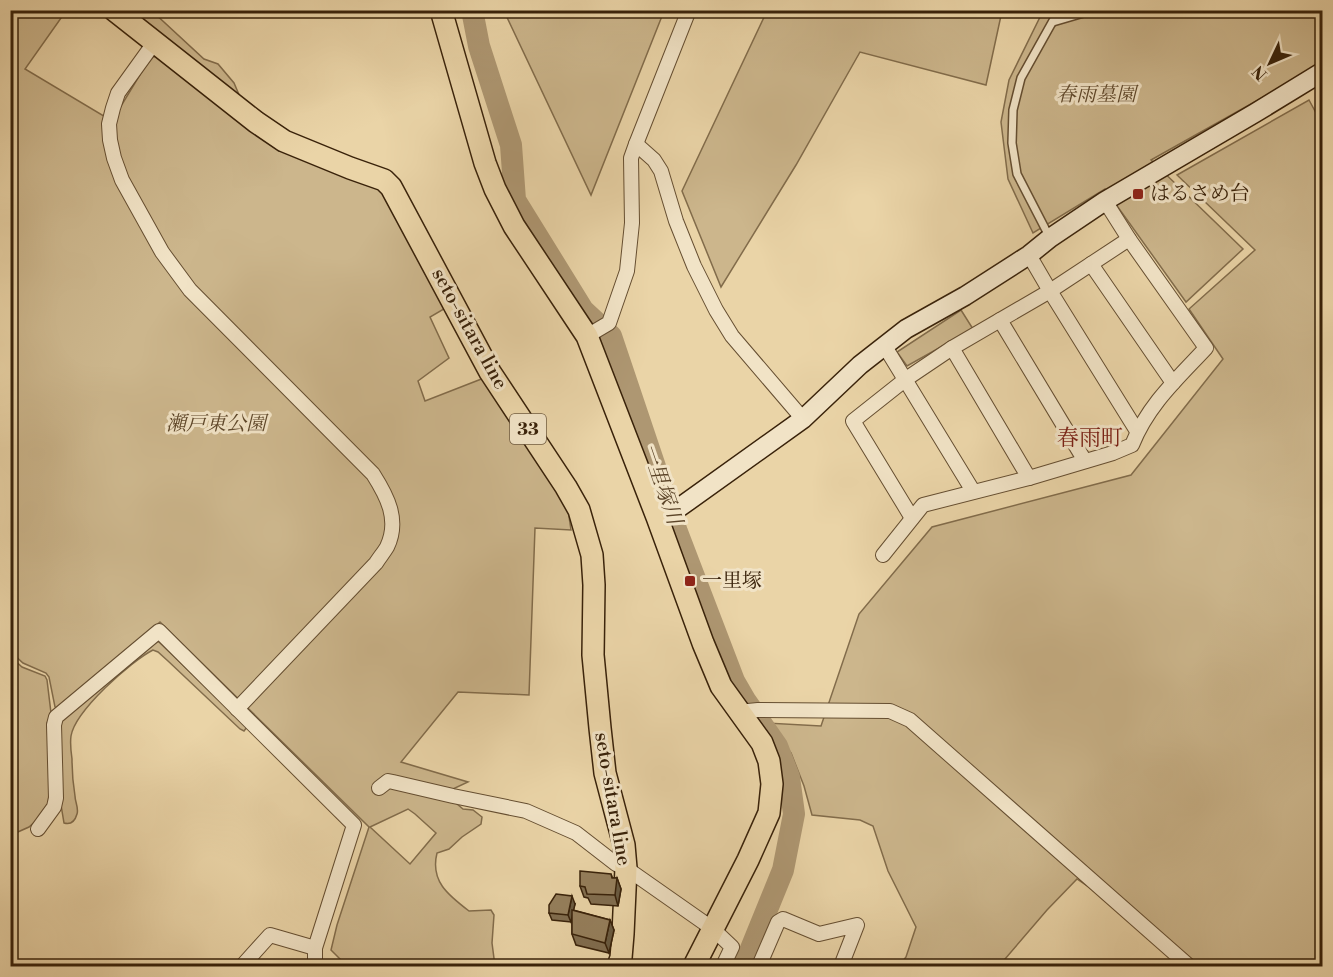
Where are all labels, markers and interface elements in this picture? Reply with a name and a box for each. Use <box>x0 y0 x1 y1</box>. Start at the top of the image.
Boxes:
north arrow <box>1240 33 1300 93</box>
text: N <box>1248 61 1272 84</box>
park label: 春雨墓園 <box>1056 83 1139 108</box>
place label: はるさめ台 <box>1150 182 1250 207</box>
marker: はるさめ台 <box>1131 187 1145 201</box>
street label: seto-sitara line <box>425 264 513 394</box>
park label: 瀬戸東公園 <box>166 412 269 437</box>
road number: 33 <box>510 414 546 444</box>
district label: 春雨町 <box>1057 425 1123 452</box>
water label: 一里塚川 <box>635 440 688 530</box>
place label: 一里塚 <box>702 569 762 594</box>
marker: 一里塚 <box>683 574 697 588</box>
street label: seto-sitara line <box>588 730 636 868</box>

